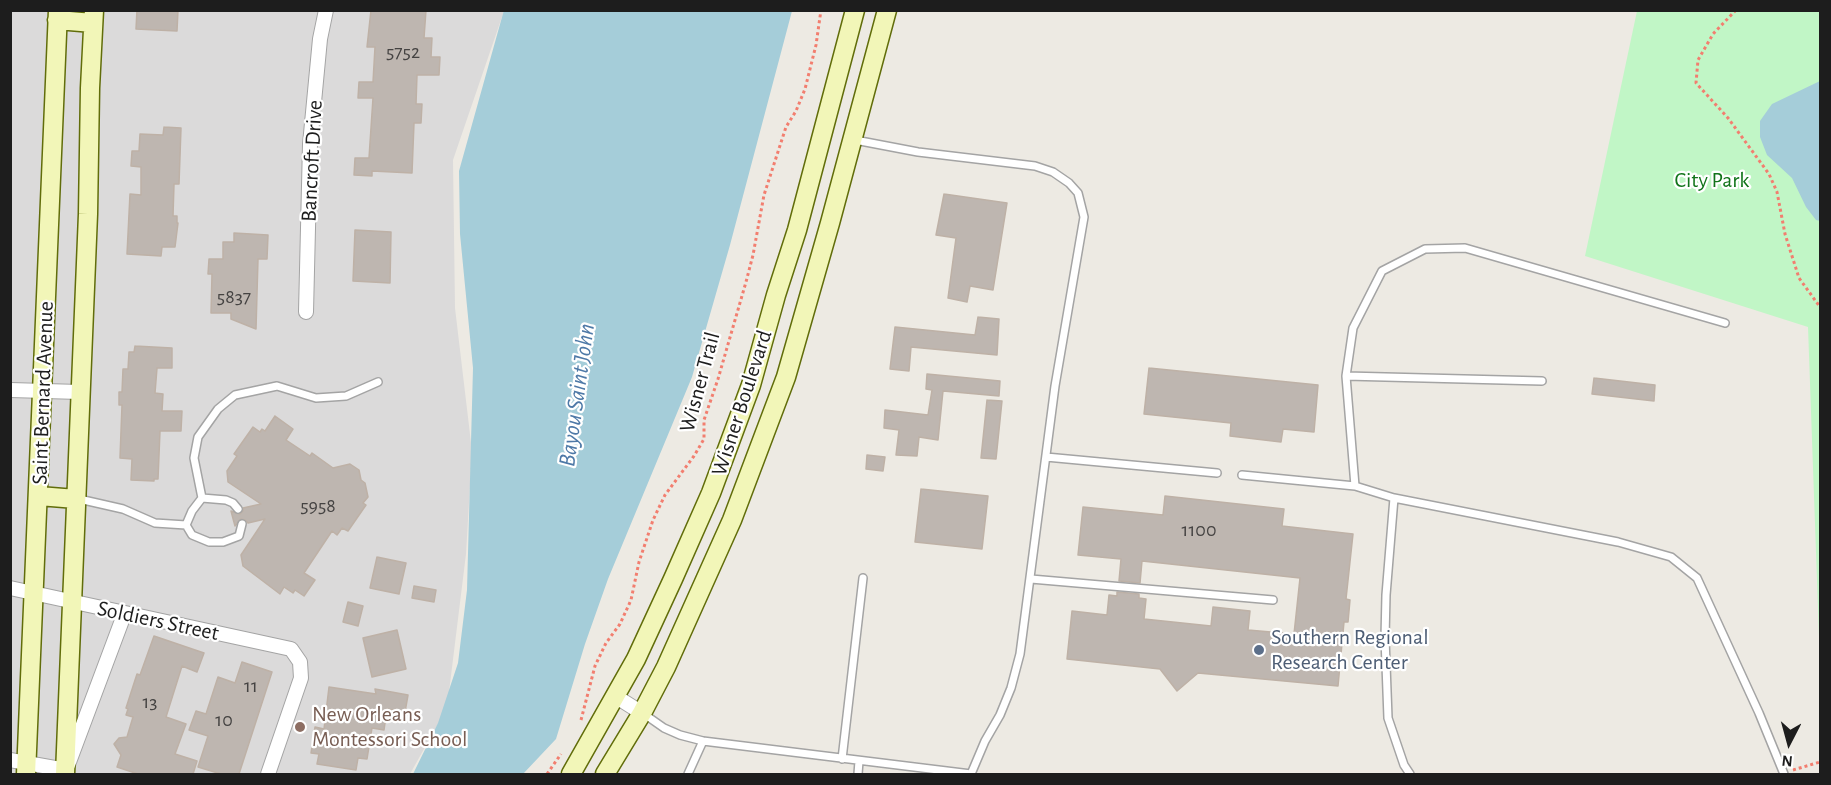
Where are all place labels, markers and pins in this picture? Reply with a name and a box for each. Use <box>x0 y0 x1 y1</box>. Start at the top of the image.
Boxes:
place label: Southern Regional Research Center <box>1271 624 1429 676</box>
marker: Southern Regional Research Center <box>1252 643 1266 657</box>
place label: New Orleans Montessori School <box>312 701 468 752</box>
marker: New Orleans Montessori School <box>293 720 307 734</box>

